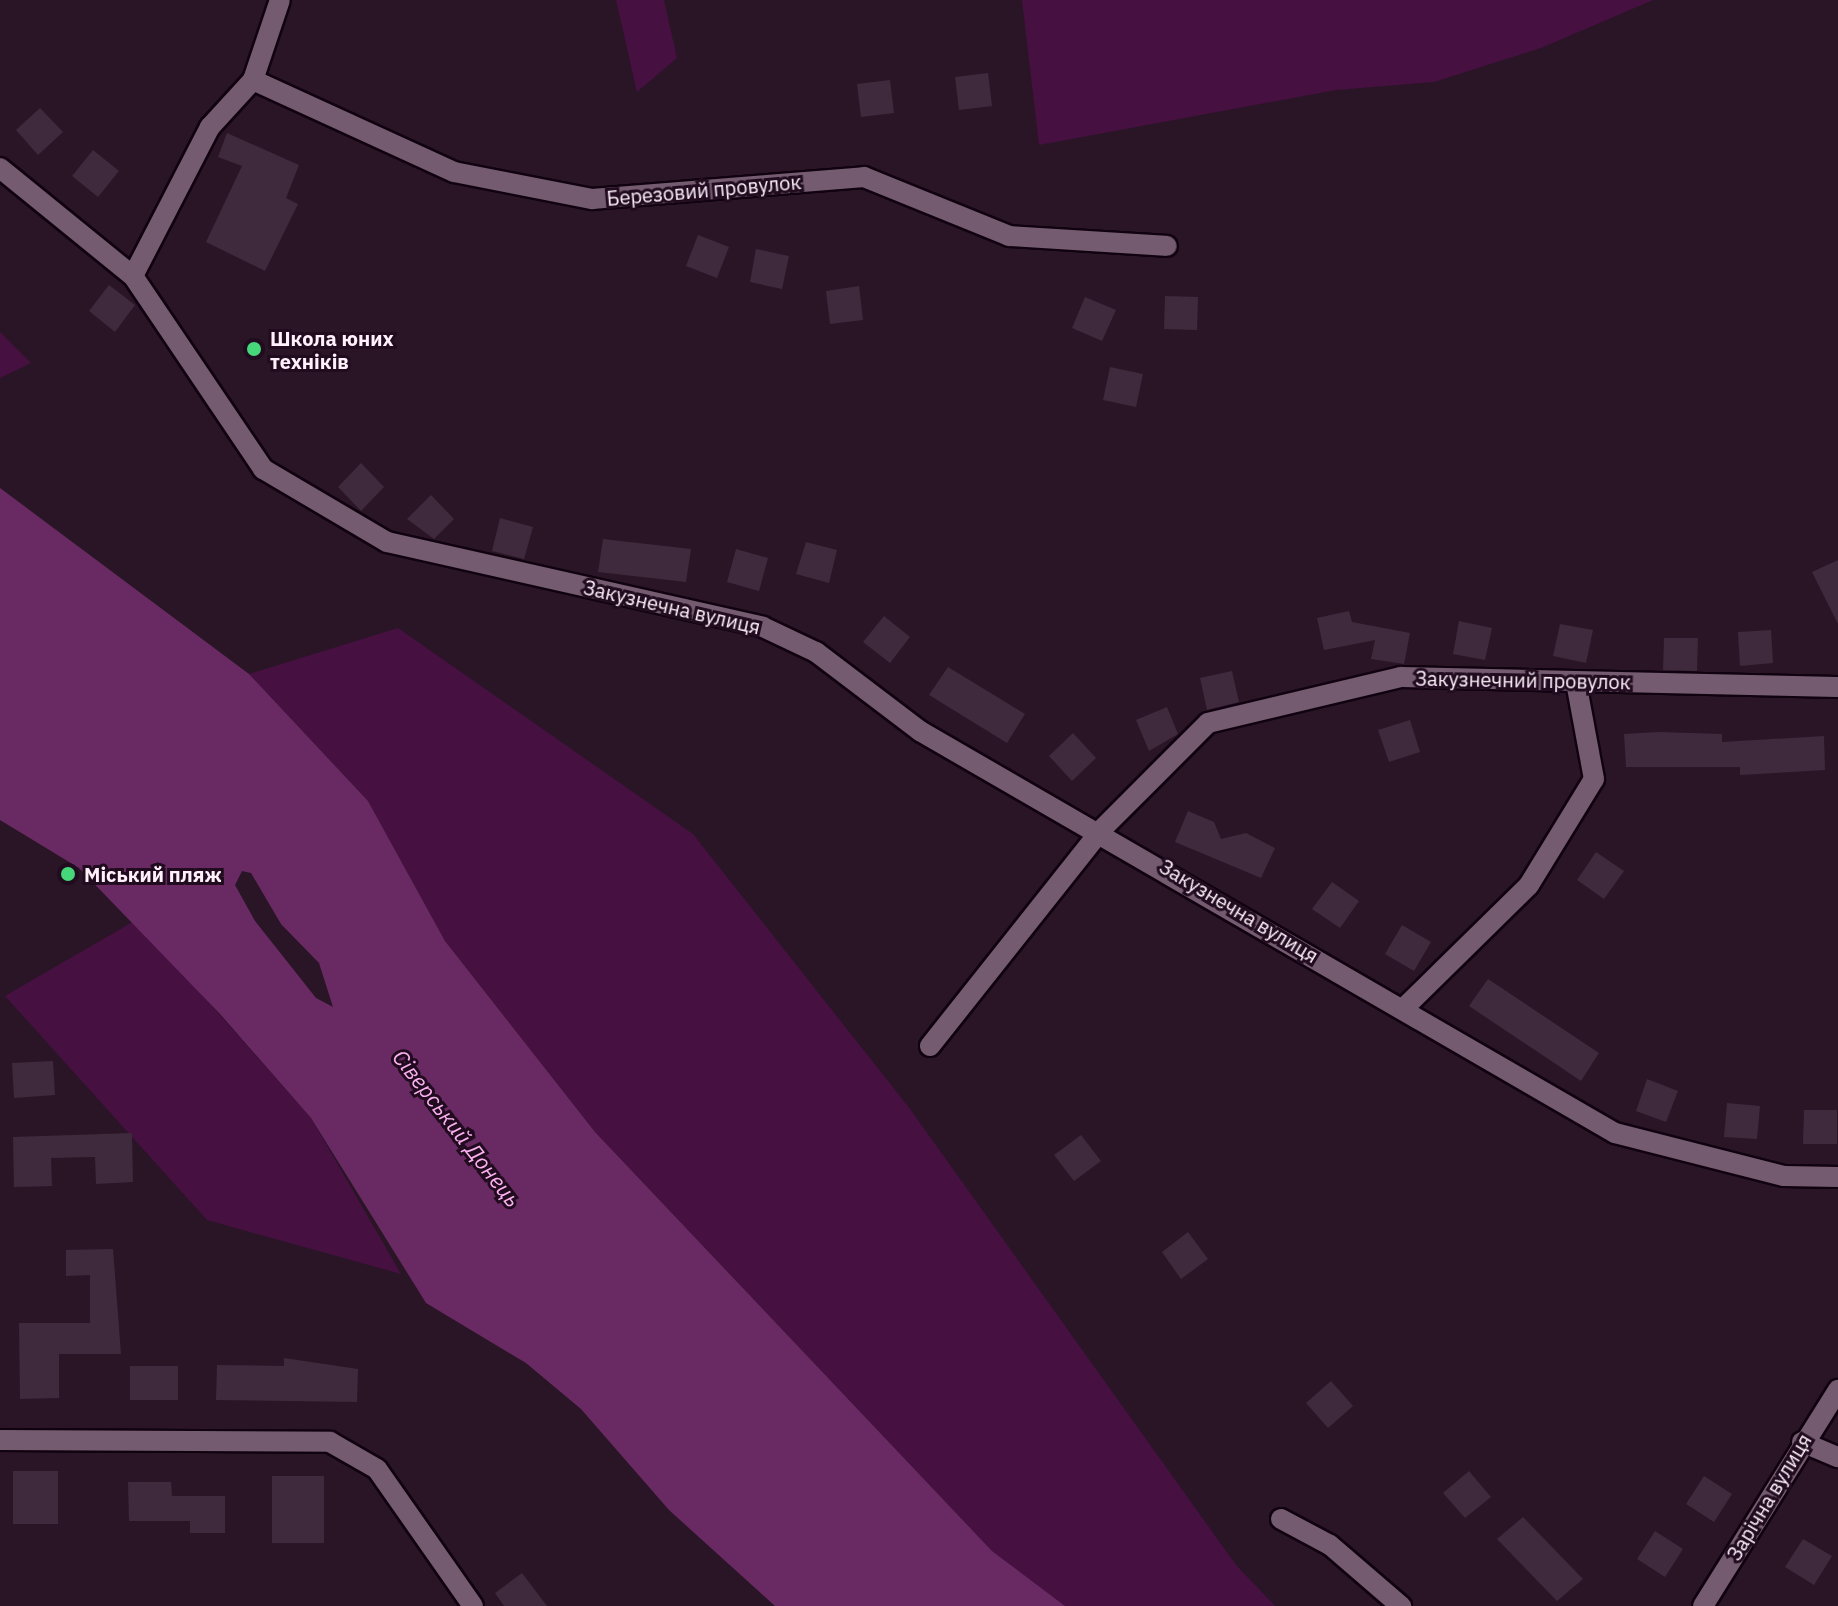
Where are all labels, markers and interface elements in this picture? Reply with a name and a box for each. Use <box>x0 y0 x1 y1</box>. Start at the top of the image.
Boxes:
street label: Березовий провулок <box>606 170 802 210</box>
place label: Школа юних техніків <box>270 326 394 373</box>
marker: Школа юних техніків <box>245 340 263 358</box>
street label: Закузнечна вулиця <box>581 575 763 639</box>
street label: Закузнечний провулок <box>1415 666 1631 694</box>
street label: Закузнечна вулиця <box>1155 854 1323 968</box>
place label: Міський пляж <box>84 862 222 886</box>
marker: Міський пляж <box>59 865 77 883</box>
water label: Сіверський Донець <box>387 1044 527 1212</box>
street label: Зарічна вулиця <box>1722 1429 1816 1565</box>

